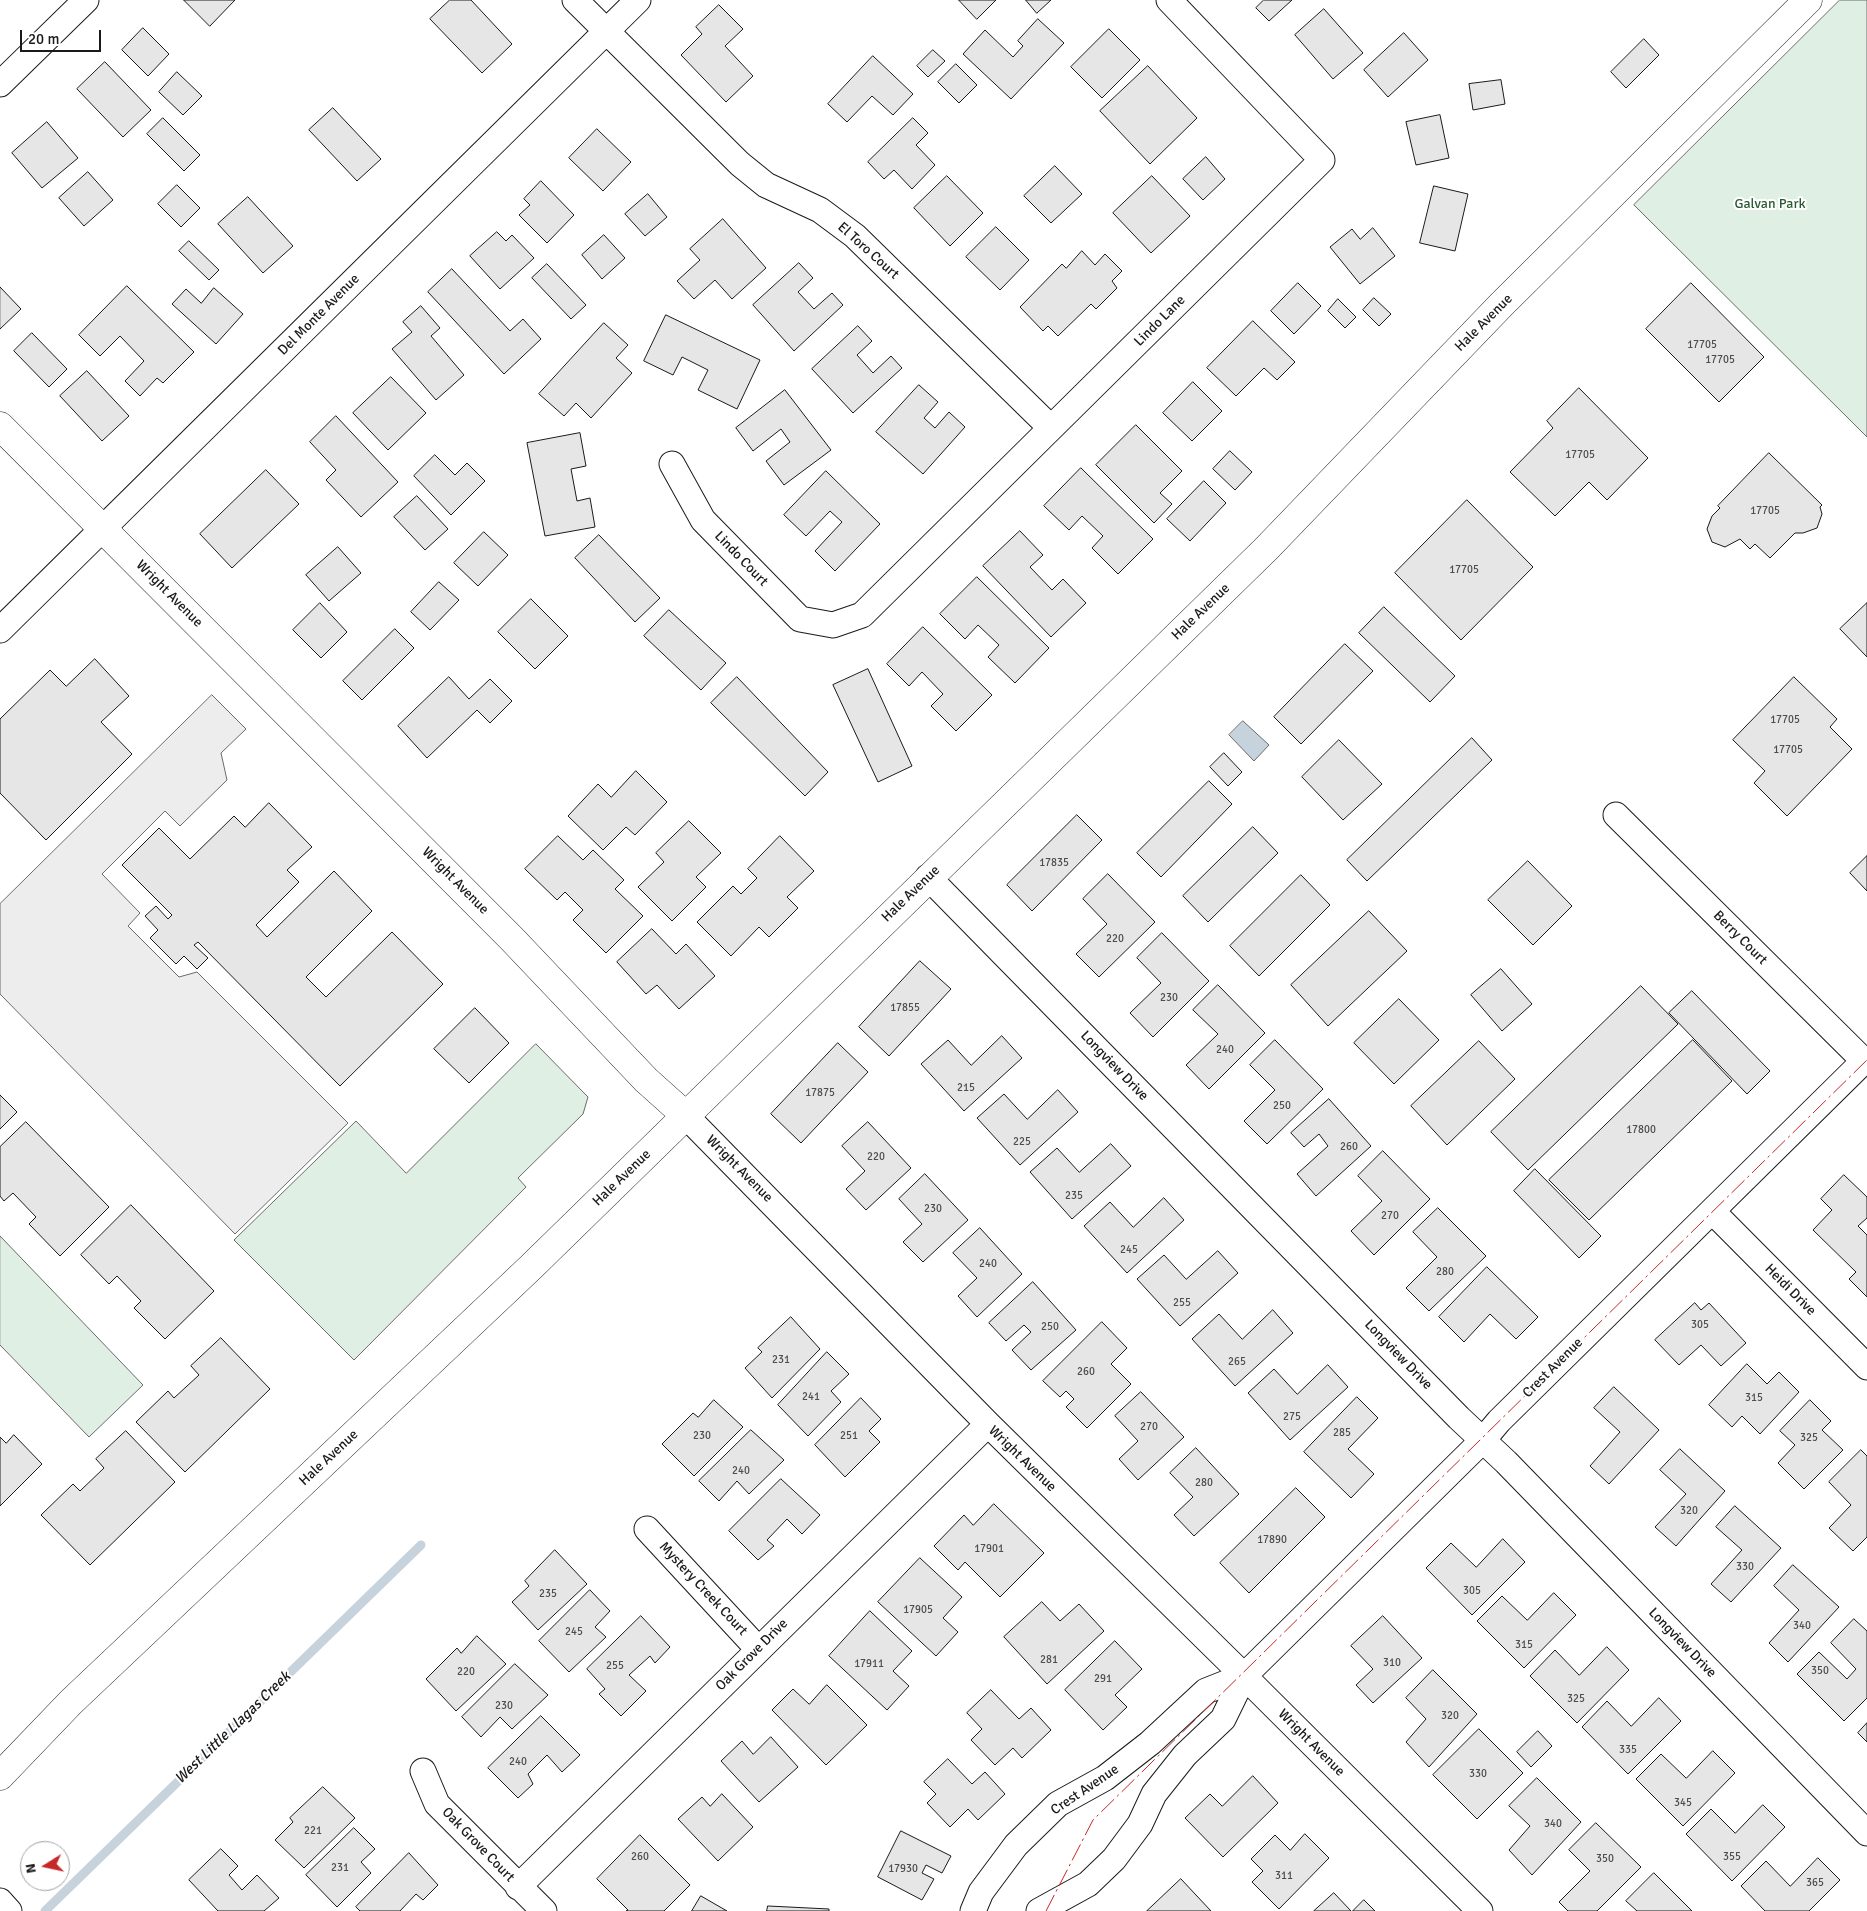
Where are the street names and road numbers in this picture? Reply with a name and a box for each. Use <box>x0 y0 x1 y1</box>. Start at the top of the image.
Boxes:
street label: El Toro Court <box>834 219 902 283</box>
street label: Del Monte Avenue <box>275 271 363 359</box>
street label: Hale Avenue <box>1452 291 1516 355</box>
street label: Lindo Lane <box>1131 292 1189 350</box>
street label: Lindo Court <box>711 528 771 590</box>
street label: Wright Avenue <box>132 557 206 631</box>
street label: Hale Avenue <box>1168 580 1234 644</box>
street label: Wright Avenue <box>418 844 492 918</box>
street label: Hale Avenue <box>878 862 944 926</box>
street label: Berry Court <box>1710 908 1770 968</box>
street label: Longview Drive <box>1076 1028 1152 1104</box>
street label: Wright Avenue <box>702 1132 776 1206</box>
street label: Hale Avenue <box>589 1146 655 1210</box>
street label: Heidi Drive <box>1761 1261 1819 1319</box>
street label: Longview Drive <box>1360 1317 1436 1393</box>
street label: Crest Avenue <box>1519 1334 1587 1402</box>
street label: Wright Avenue <box>985 1423 1059 1495</box>
street label: Hale Avenue <box>296 1426 362 1490</box>
street label: Mystery Creek Court <box>655 1539 751 1639</box>
street label: Longview Drive <box>1644 1605 1720 1681</box>
street label: Oak Grove Drive <box>713 1616 791 1694</box>
street label: Wright Avenue <box>1274 1706 1348 1780</box>
street label: Crest Avenue <box>1048 1761 1122 1819</box>
street label: Oak Grove Court <box>438 1804 518 1886</box>

